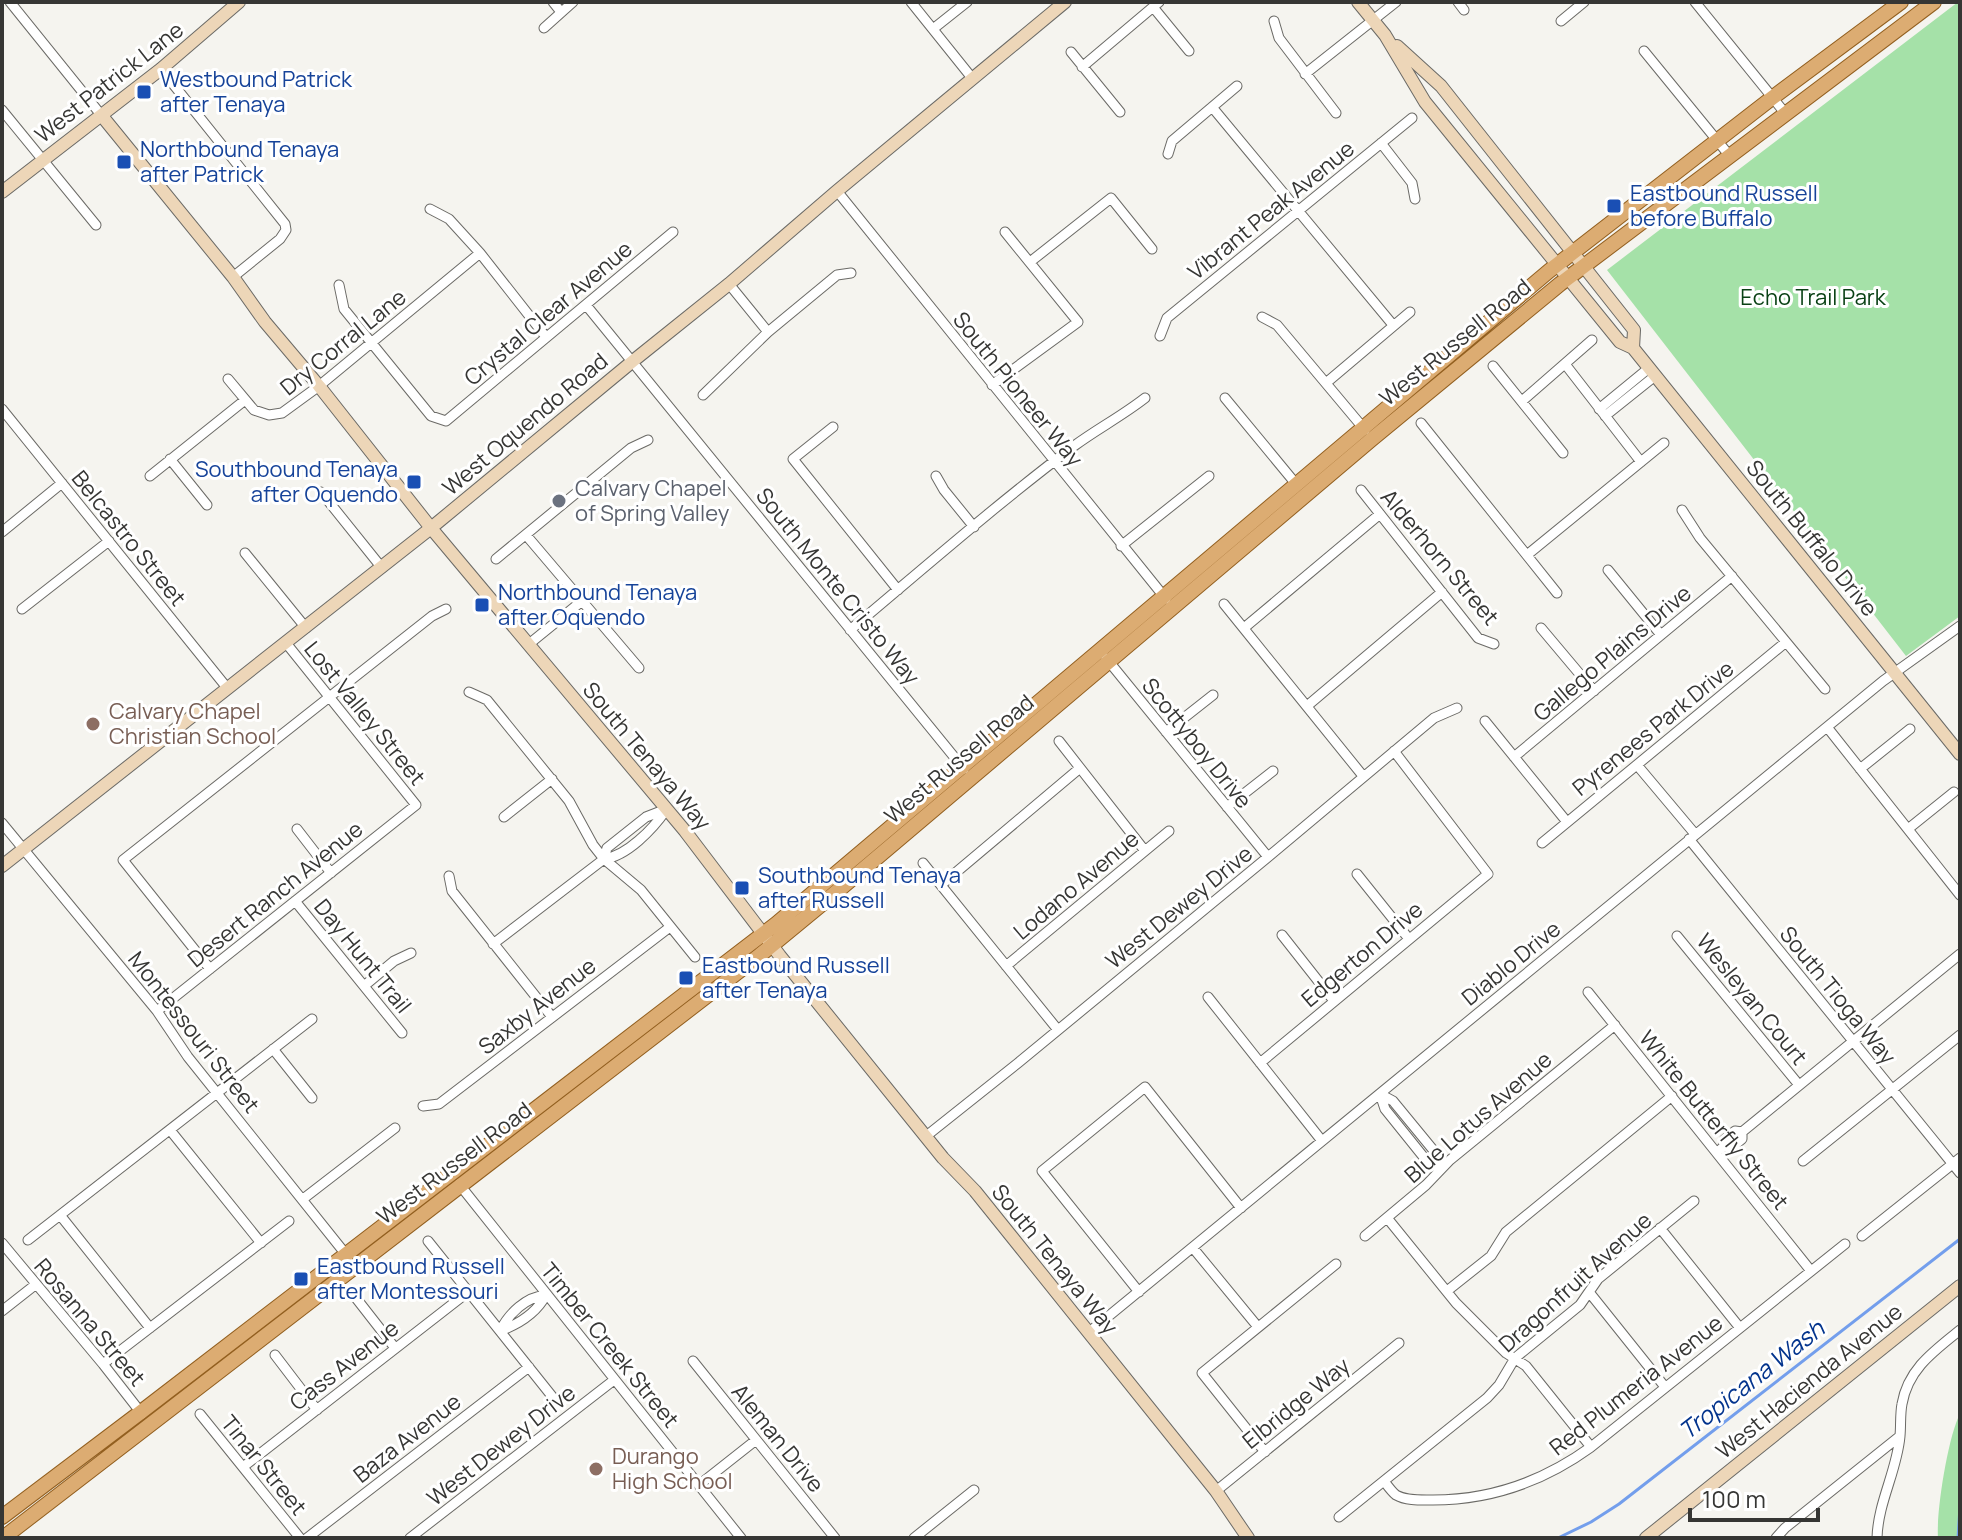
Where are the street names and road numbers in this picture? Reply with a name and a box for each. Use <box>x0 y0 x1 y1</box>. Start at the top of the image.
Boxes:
street label: West Patrick Lane <box>29 15 189 149</box>
street label: Vibrant Peak Avenue <box>1182 134 1360 286</box>
street label: Crystal Clear Avenue <box>458 234 638 392</box>
street label: West Russell Road <box>1373 272 1537 412</box>
street label: Dry Corral Lane <box>274 282 412 402</box>
street label: South Pioneer Way <box>946 305 1090 473</box>
street label: West Oquendo Road <box>436 346 614 502</box>
street label: South Buffalo Drive <box>1740 454 1884 623</box>
street label: Belcastro Street <box>65 464 193 612</box>
street label: South Monte Cristo Way <box>749 481 927 691</box>
street label: Alderhorn Street <box>1374 483 1506 632</box>
street label: Gallego Plains Drive <box>1527 578 1697 728</box>
street label: Lost Valley Street <box>298 635 432 791</box>
street label: Pyrenees Park Drive <box>1566 653 1740 802</box>
street label: Scottyboy Drive <box>1135 672 1259 814</box>
street label: South Tenaya Way <box>576 675 718 837</box>
street label: West Russell Road <box>878 688 1040 830</box>
street label: Desert Ranch Avenue <box>181 814 369 974</box>
street label: Lodano Avenue <box>1007 824 1145 946</box>
street label: West Dewey Drive <box>1099 838 1259 975</box>
street label: Day Hunt Trail <box>308 893 418 1019</box>
street label: Edgerton Drive <box>1295 894 1429 1014</box>
street label: Diablo Drive <box>1455 914 1567 1012</box>
street label: South Tioga Way <box>1773 920 1903 1071</box>
street label: Wesleyan Court <box>1690 927 1814 1071</box>
street label: Montessouri Street <box>122 945 267 1119</box>
street label: Saxby Avenue <box>472 951 602 1061</box>
street label: White Butterfly Street <box>1632 1024 1796 1216</box>
street label: Blue Lotus Avenue <box>1398 1044 1558 1189</box>
street label: West Russell Road <box>370 1095 538 1231</box>
street label: South Tenaya Way <box>985 1178 1125 1341</box>
street label: Dragonfruit Avenue <box>1492 1205 1658 1359</box>
street label: Rosanna Street <box>28 1252 152 1392</box>
street label: Timber Creek Street <box>534 1256 686 1434</box>
street label: West Hacienda Avenue <box>1710 1296 1909 1466</box>
street label: Red Plumeria Avenue <box>1543 1308 1729 1462</box>
street label: Cass Avenue <box>283 1313 405 1417</box>
street label: Elbridge Way <box>1236 1350 1356 1456</box>
street label: West Dewey Drive <box>421 1378 581 1512</box>
street label: Aleman Drive <box>725 1378 831 1499</box>
street label: Baza Avenue <box>347 1386 467 1489</box>
street label: Tinar Street <box>214 1409 314 1521</box>

